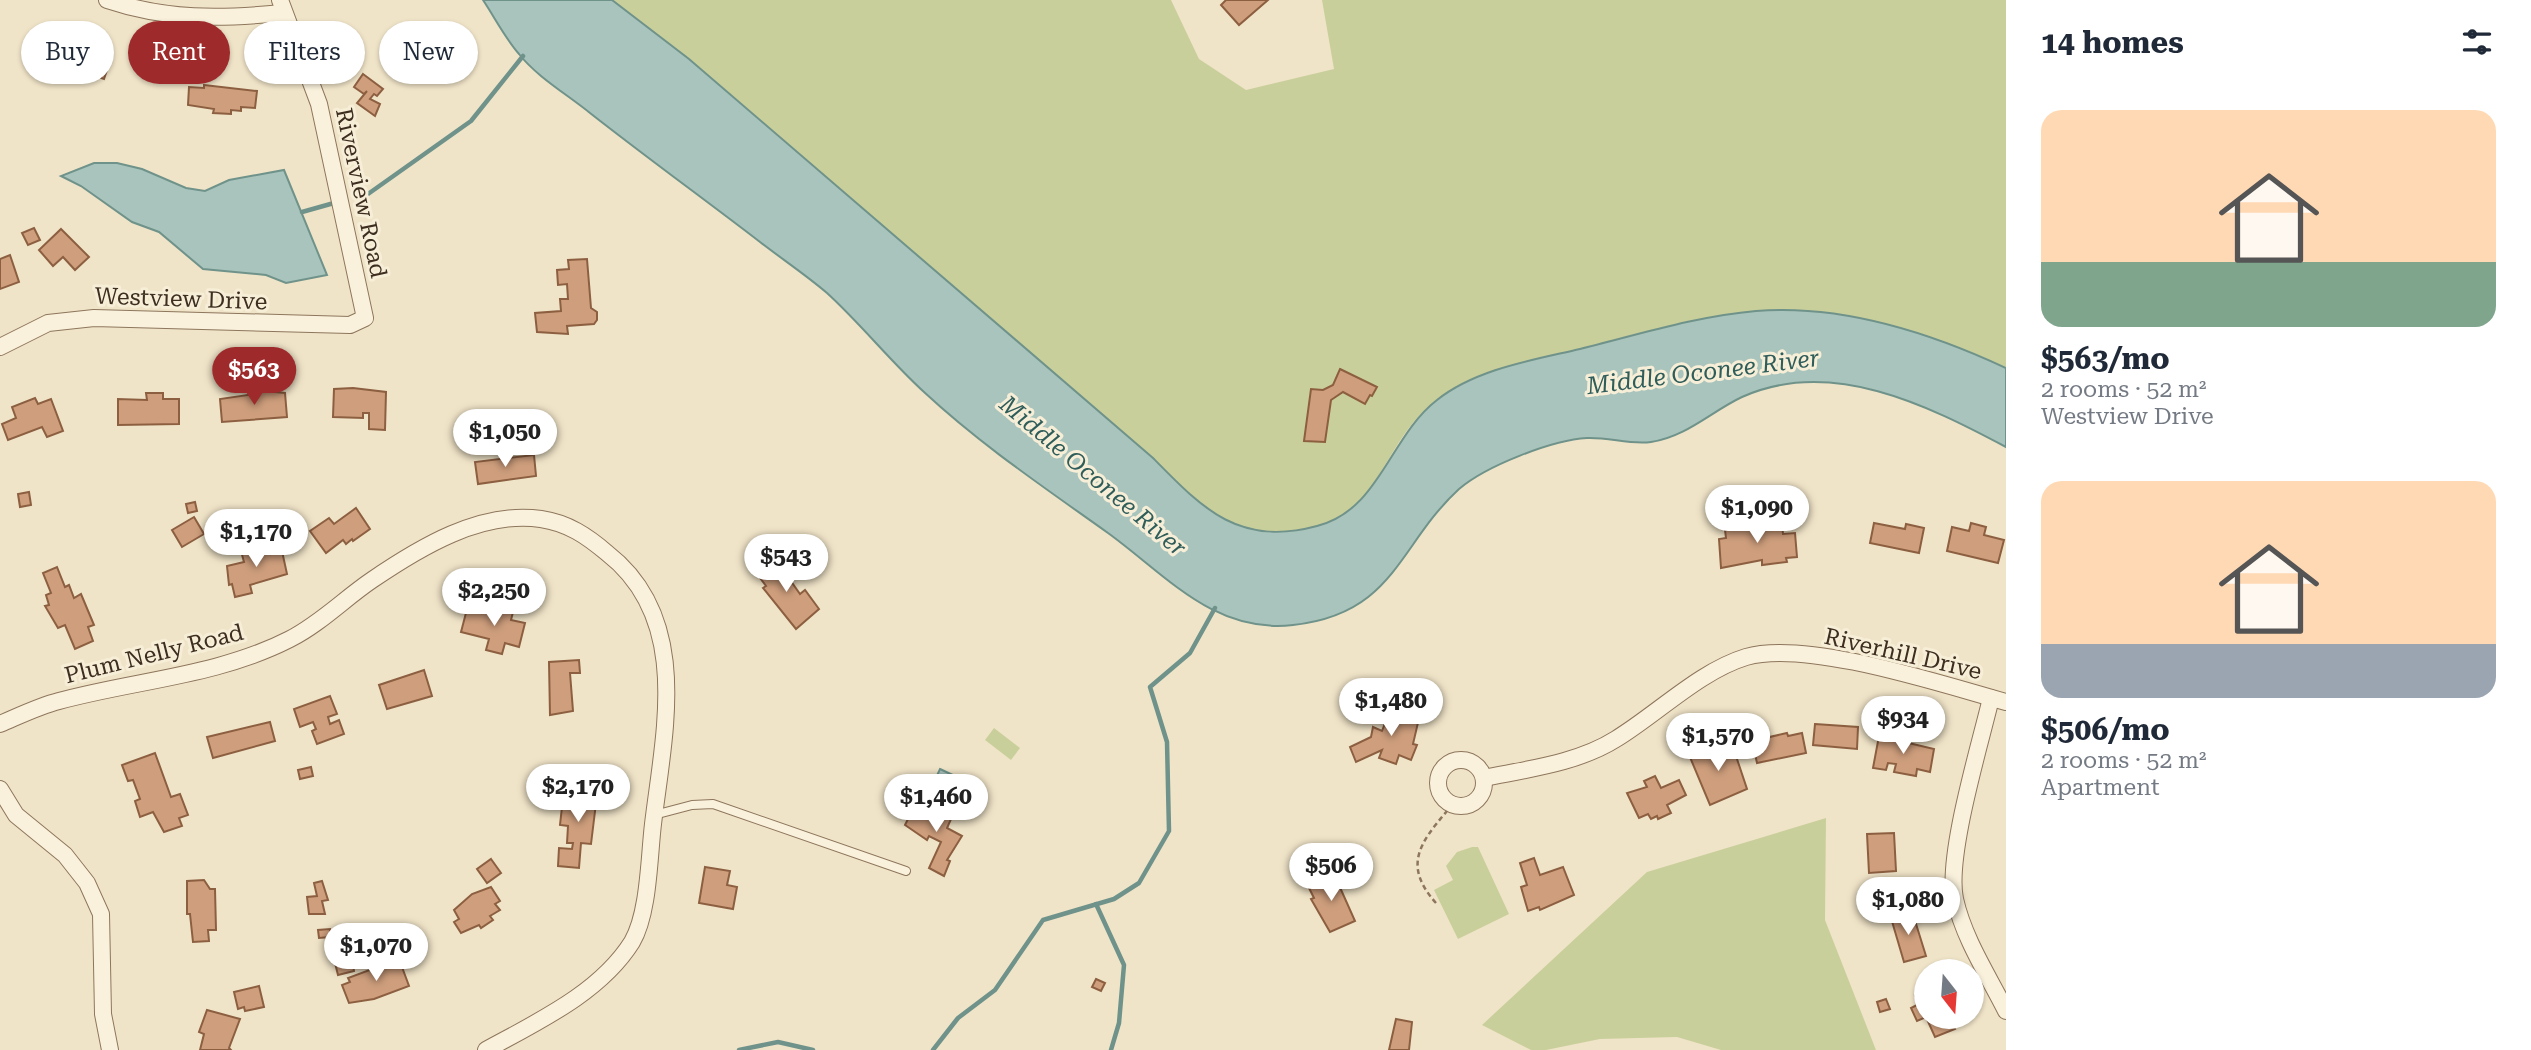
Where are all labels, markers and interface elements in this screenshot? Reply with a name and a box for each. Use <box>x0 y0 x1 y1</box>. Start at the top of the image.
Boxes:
chip: Buy <box>21 21 114 84</box>
chip: Rent <box>128 21 230 84</box>
chip: Filters <box>244 21 365 84</box>
chip: New <box>379 21 478 84</box>
icon: filters <box>2458 23 2496 61</box>
text: 14 homes <box>2041 25 2184 60</box>
street label: Riverview Road <box>330 106 392 281</box>
icon: home <box>2206 155 2332 281</box>
street label: Westview Drive <box>94 282 268 316</box>
text: $563/mo <box>2041 341 2170 376</box>
water label: Middle Oconee River <box>1584 344 1821 400</box>
pin: $563 <box>213 348 295 407</box>
text: $563 <box>228 356 280 383</box>
text: 2 rooms · 52 m² <box>2041 376 2207 403</box>
water label: Middle Oconee River <box>993 389 1192 562</box>
text: Westview Drive <box>2041 403 2214 430</box>
pin: $1,050 <box>448 410 562 469</box>
text: $1,050 <box>469 418 541 445</box>
pin: $1,090 <box>1700 486 1814 545</box>
text: $1,090 <box>1721 494 1793 521</box>
pin: $1,170 <box>199 510 313 569</box>
text: $1,170 <box>220 518 292 545</box>
icon: home <box>2206 526 2332 652</box>
pin: $543 <box>745 534 827 594</box>
text: $543 <box>760 543 812 570</box>
pin: $2,250 <box>437 568 551 628</box>
text: $2,250 <box>458 577 530 604</box>
street label: Plum Nelly Road <box>62 619 247 689</box>
street label: Riverhill Drive <box>1822 623 1984 685</box>
pin: $1,480 <box>1334 678 1448 738</box>
text: $1,480 <box>1355 687 1427 714</box>
pin: $934 <box>1862 696 1944 756</box>
text: $934 <box>1877 705 1929 732</box>
text: $506/mo <box>2041 712 2170 747</box>
pin: $1,570 <box>1661 714 1775 773</box>
text: $1,570 <box>1682 722 1754 749</box>
text: 2 rooms · 52 m² <box>2041 747 2207 774</box>
pin: $2,170 <box>521 764 635 824</box>
text: $2,170 <box>542 773 614 800</box>
pin: $1,460 <box>879 774 993 834</box>
text: Apartment <box>2041 774 2160 801</box>
text: $1,460 <box>900 783 972 810</box>
pin: $506 <box>1290 844 1372 903</box>
text: $506 <box>1305 852 1357 879</box>
pin: $1,080 <box>1851 878 1965 937</box>
text: $1,080 <box>1872 886 1944 913</box>
pin: $1,070 <box>319 923 433 983</box>
text: $1,070 <box>340 932 412 959</box>
north arrow <box>1914 959 1984 1029</box>
map controls <box>1914 959 1984 1029</box>

